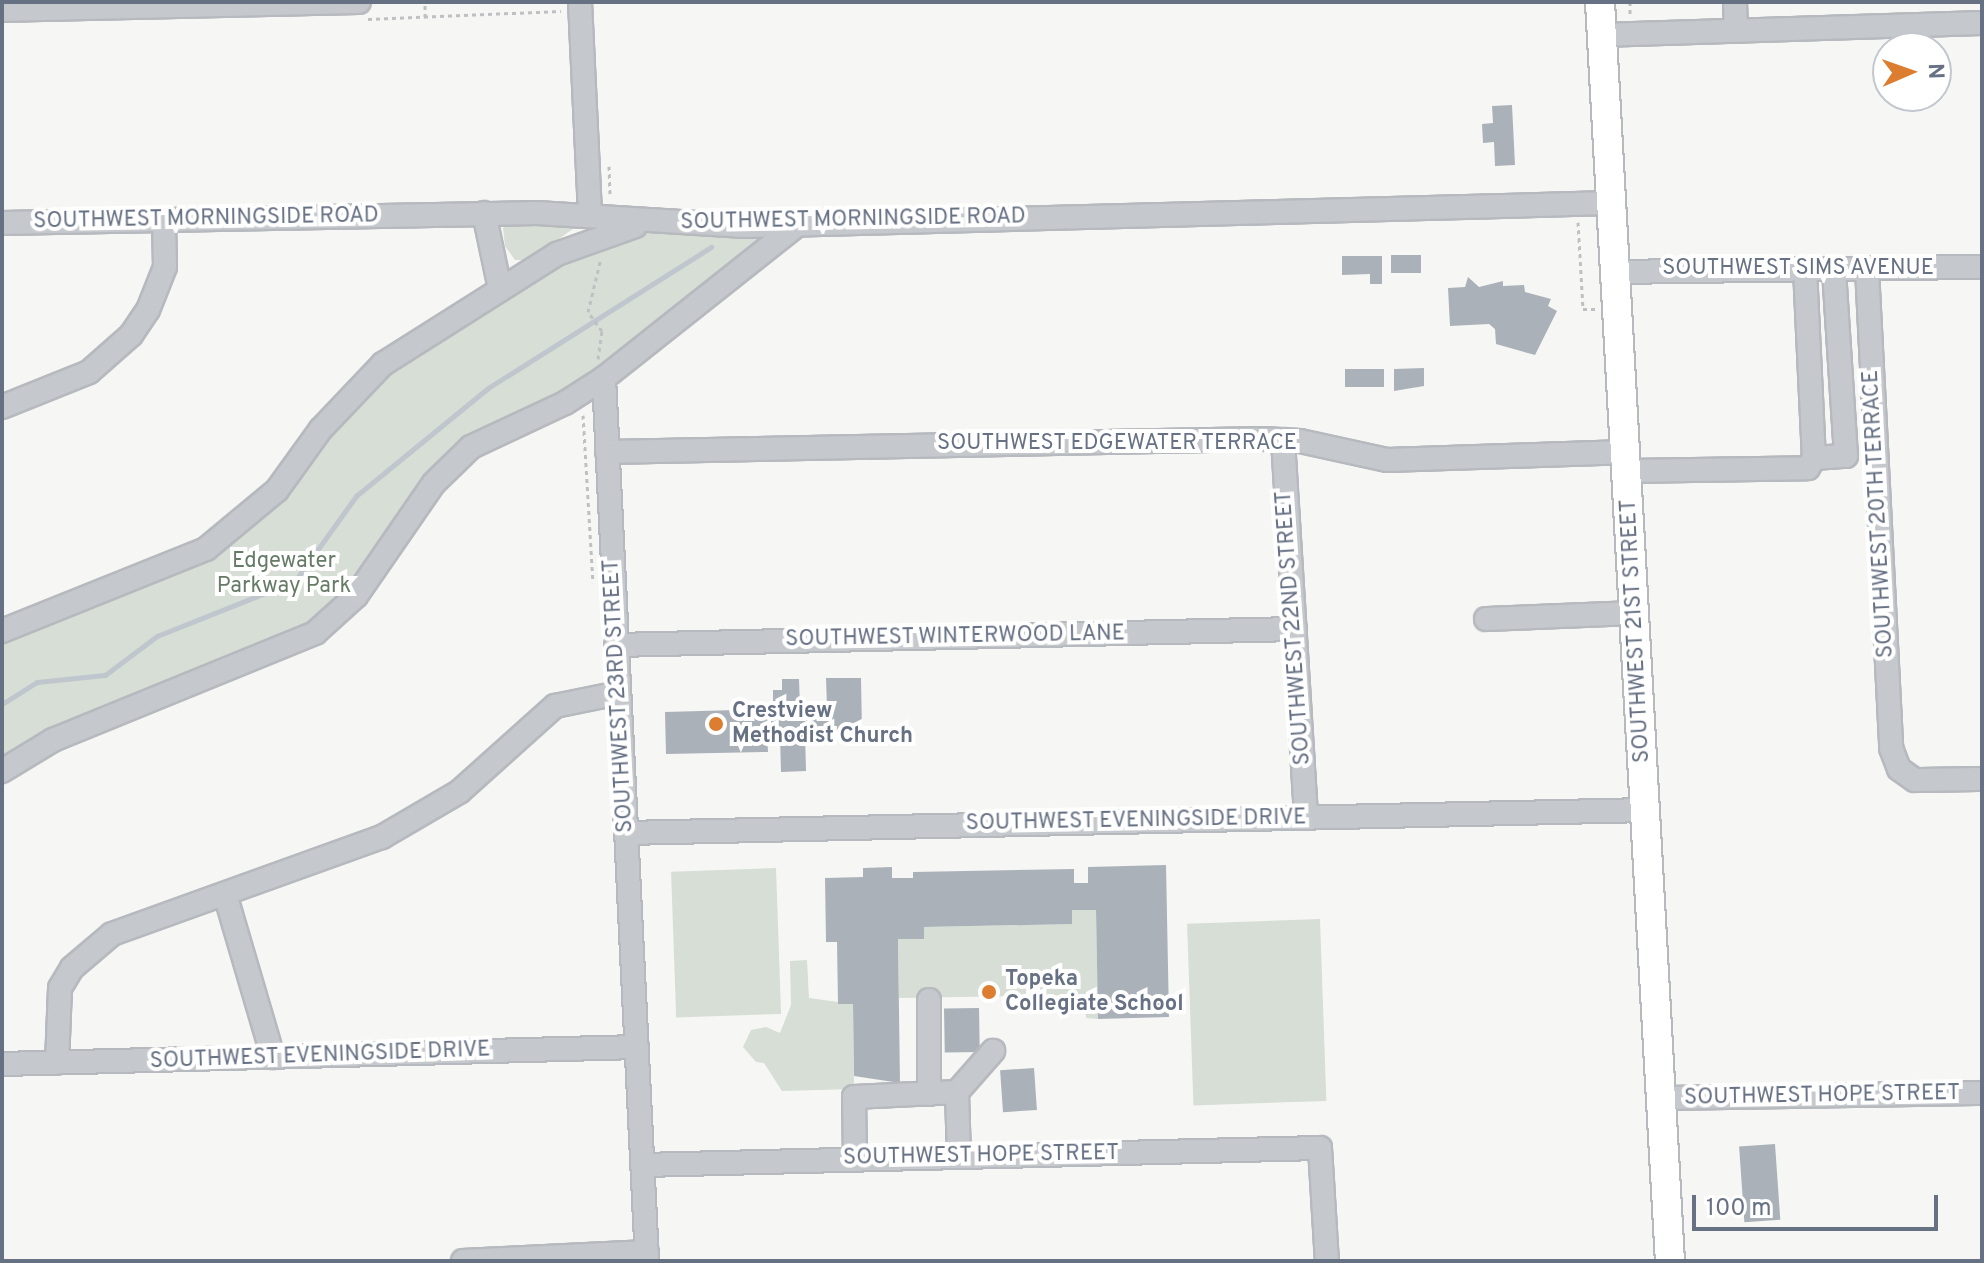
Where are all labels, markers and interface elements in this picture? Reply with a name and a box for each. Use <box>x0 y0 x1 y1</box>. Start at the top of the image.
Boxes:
north arrow <box>1872 32 1952 112</box>
text: N <box>1921 63 1948 80</box>
street label: SOUTHWEST MORNINGSIDE ROAD <box>33 203 379 235</box>
street label: SOUTHWEST MORNINGSIDE ROAD <box>680 204 1026 236</box>
street label: SOUTHWEST SIMS AVENUE <box>1661 256 1935 282</box>
street label: SOUTHWEST 20TH TERRACE <box>1858 368 1900 660</box>
street label: SOUTHWEST EDGEWATER TERRACE <box>936 431 1298 457</box>
street label: SOUTHWEST 22ND STREET <box>1271 489 1317 767</box>
street label: SOUTHWEST 21ST STREET <box>1616 498 1656 764</box>
park label: Edgewater Parkway Park <box>217 548 351 600</box>
street label: SOUTHWEST 23RD STREET <box>599 558 639 834</box>
street label: SOUTHWEST WINTERWOOD LANE <box>784 621 1126 653</box>
place label: Crestview Methodist Church <box>732 698 913 750</box>
marker: Crestview Methodist Church <box>707 715 725 733</box>
street label: SOUTHWEST EVENINGSIDE DRIVE <box>965 805 1307 837</box>
place label: Topeka Collegiate School <box>1005 966 1184 1018</box>
marker: Topeka Collegiate School <box>980 983 998 1001</box>
street label: SOUTHWEST EVENINGSIDE DRIVE <box>149 1037 491 1075</box>
street label: SOUTHWEST HOPE STREET <box>1683 1080 1961 1112</box>
street label: SOUTHWEST HOPE STREET <box>842 1140 1120 1172</box>
scale bar <box>1696 1179 1942 1229</box>
text: 100 m <box>1706 1194 1772 1224</box>

